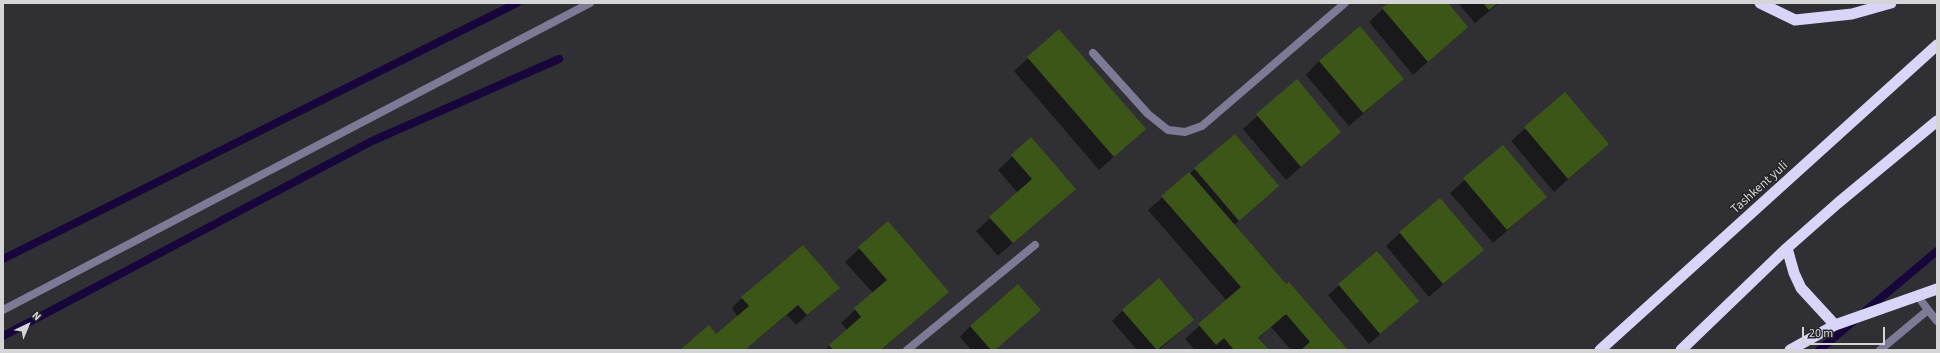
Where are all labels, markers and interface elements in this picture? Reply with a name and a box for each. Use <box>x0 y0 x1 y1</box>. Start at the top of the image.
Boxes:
street label: Tashkent yuli <box>1728 158 1792 218</box>
north arrow <box>8 305 48 345</box>
text: N <box>29 308 45 324</box>
scale bar <box>1804 319 1887 345</box>
text: 20 m <box>1809 325 1833 342</box>

